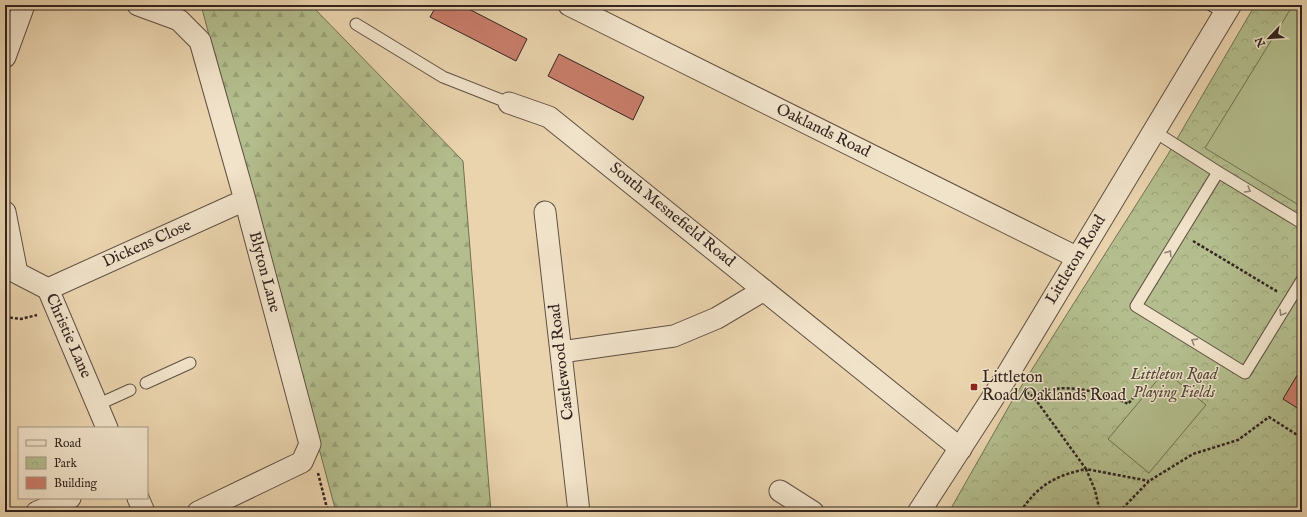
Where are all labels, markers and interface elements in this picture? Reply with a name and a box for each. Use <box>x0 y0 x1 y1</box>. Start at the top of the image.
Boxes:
north arrow <box>1249 18 1289 58</box>
text: N <box>1252 34 1270 50</box>
street label: Oaklands Road <box>773 100 874 163</box>
street label: South Mesnefield Road <box>605 158 739 272</box>
one-way arrow <box>1244 185 1251 192</box>
street label: Littleton Road <box>1042 211 1111 308</box>
street label: Dickens Close <box>100 216 194 272</box>
street label: Blyton Lane <box>244 229 284 315</box>
one-way arrow <box>1164 250 1171 257</box>
street label: Christie Lane <box>40 291 96 381</box>
street label: Castlewood Road <box>545 302 579 421</box>
one-way arrow <box>1279 309 1286 316</box>
one-way arrow <box>1191 339 1198 346</box>
park label: Littleton Road Playing Fields <box>1129 365 1219 403</box>
place label: Littleton Road/Oaklands Road <box>982 368 1126 406</box>
marker: Littleton Road/Oaklands Road <box>969 382 979 392</box>
legend <box>18 427 148 499</box>
text: Road <box>54 436 82 451</box>
text: Park <box>54 456 77 471</box>
text: Building <box>54 476 98 491</box>

